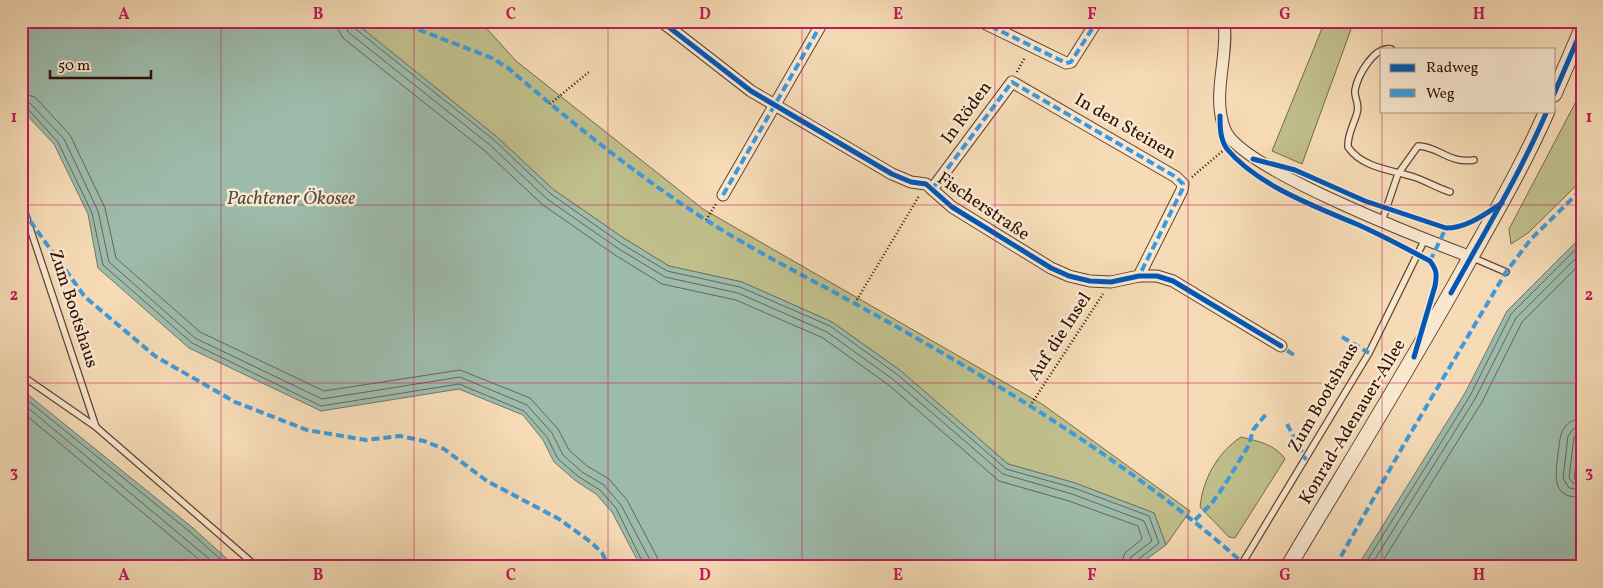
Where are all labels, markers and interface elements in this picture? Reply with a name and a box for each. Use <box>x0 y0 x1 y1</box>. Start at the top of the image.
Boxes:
text: A <box>118 4 130 26</box>
text: B <box>313 4 324 26</box>
text: C <box>506 4 516 26</box>
text: D <box>699 4 711 26</box>
text: E <box>893 4 903 26</box>
text: F <box>1087 4 1097 26</box>
text: G <box>1279 4 1291 26</box>
text: H <box>1473 4 1485 26</box>
scale bar <box>50 48 151 80</box>
legend <box>1380 48 1556 112</box>
text: 50 m <box>58 56 90 77</box>
text: Radweg <box>1426 58 1479 79</box>
street label: In Röden <box>936 76 998 149</box>
text: Weg <box>1426 84 1455 105</box>
street label: In den Steinen <box>1069 88 1181 166</box>
text: 1 <box>11 107 17 129</box>
text: 1 <box>1586 107 1592 129</box>
street label: Fischerstraße <box>932 167 1034 247</box>
water label: Pachtener Ökosee <box>227 186 355 212</box>
street label: Zum Bootshaus <box>42 247 104 371</box>
text: 2 <box>10 285 18 307</box>
text: 2 <box>1585 285 1593 307</box>
street label: Auf die Insel <box>1022 288 1098 386</box>
street label: Konrad-Adenauer-Allee <box>1294 335 1412 509</box>
street label: Zum Bootshaus <box>1282 338 1366 458</box>
text: 3 <box>10 462 18 484</box>
text: 3 <box>1585 462 1593 484</box>
text: A <box>118 565 130 587</box>
text: B <box>313 565 324 587</box>
text: C <box>506 565 516 587</box>
text: D <box>699 565 711 587</box>
text: E <box>893 565 903 587</box>
text: F <box>1087 565 1097 587</box>
text: G <box>1279 565 1291 587</box>
text: H <box>1473 565 1485 587</box>

